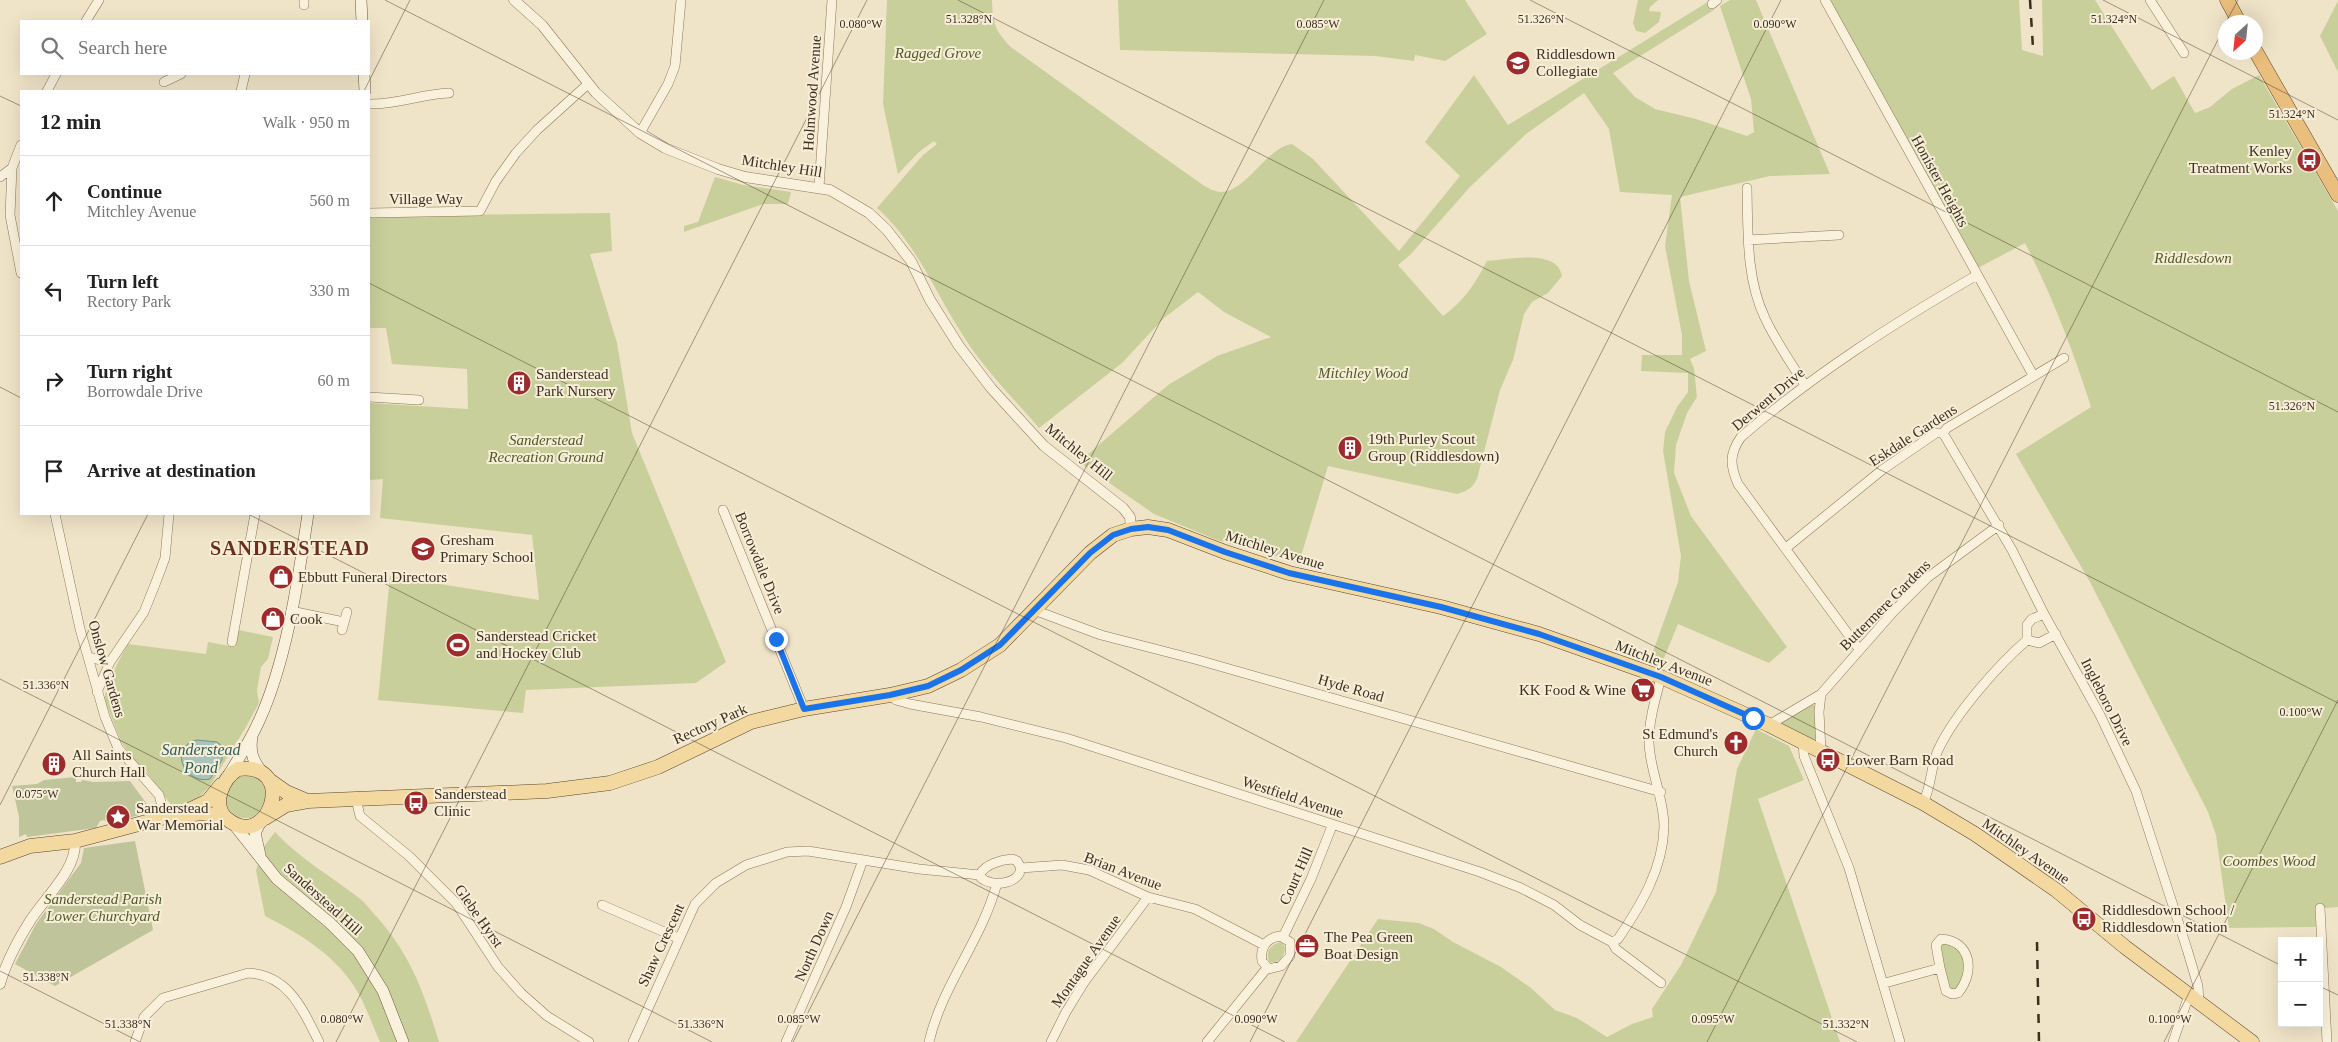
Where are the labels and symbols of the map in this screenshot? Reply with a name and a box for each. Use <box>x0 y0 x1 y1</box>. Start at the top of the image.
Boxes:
text: 51.328°N <box>946 12 993 26</box>
text: 51.326°N <box>1518 12 1565 26</box>
text: 51.324°N <box>2091 12 2138 26</box>
north arrow <box>2218 15 2263 60</box>
text: 0.080°W <box>839 17 883 31</box>
text: 0.085°W <box>1296 17 1340 31</box>
text: 0.090°W <box>1753 17 1797 31</box>
street label: Holmwood Avenue <box>800 34 824 151</box>
park label: Ragged Grove <box>894 45 982 61</box>
place label: Riddlesdown Collegiate <box>1536 46 1616 79</box>
school or university icon: Riddlesdown Collegiate <box>1505 50 1531 76</box>
text: 51.324°N <box>2269 107 2316 121</box>
street label: Honister Heights <box>1908 132 1972 230</box>
place label: Kenley Treatment Works <box>2189 143 2292 176</box>
bus stop icon: Kenley Treatment Works <box>2296 147 2322 173</box>
street label: Mitchley Hill <box>741 152 823 180</box>
street label: Village Way <box>389 191 463 207</box>
park label: Riddlesdown <box>2153 250 2232 266</box>
street label: Derwent Drive <box>1729 364 1808 434</box>
park label: Mitchley Wood <box>1317 365 1408 381</box>
place label: Sanderstead Park Nursery <box>536 366 616 399</box>
building icon: Sanderstead Park Nursery <box>506 370 532 396</box>
text: 51.326°N <box>2269 399 2316 413</box>
street label: Eskdale Gardens <box>1866 401 1960 469</box>
street label: Mitchley Hill <box>1042 420 1116 484</box>
place label: 19th Purley Scout Group (Riddlesdown) <box>1368 431 1499 465</box>
park label: Sanderstead Recreation Ground <box>487 432 604 465</box>
building icon: 19th Purley Scout Group (Riddlesdown) <box>1337 435 1363 461</box>
street label: Borrowdale Drive <box>732 510 788 617</box>
street label: Mitchley Avenue <box>1224 527 1327 573</box>
place label: Gresham Primary School <box>440 532 534 565</box>
school or university icon: Gresham Primary School <box>410 536 436 562</box>
district label: SANDERSTEAD <box>210 537 370 559</box>
street label: Buttermere Gardens <box>1836 556 1934 654</box>
shop icon: Ebbutt Funeral Directors <box>268 564 294 590</box>
place label: Ebbutt Funeral Directors <box>298 569 447 585</box>
shop icon: Cook <box>260 606 286 632</box>
place label: Cook <box>290 611 323 627</box>
street label: Onslow Gardens <box>85 619 129 720</box>
place label: Sanderstead Cricket and Hockey Club <box>476 628 597 661</box>
route end <box>765 628 788 651</box>
sports icon: Sanderstead Cricket and Hockey Club <box>445 632 471 658</box>
street label: Mitchley Avenue <box>1613 637 1715 689</box>
street label: Ingleboro Drive <box>2078 656 2136 749</box>
street label: Hyde Road <box>1316 671 1386 705</box>
supermarket icon: KK Food & Wine <box>1630 677 1656 703</box>
text: 51.336°N <box>23 678 70 692</box>
place label: KK Food & Wine <box>1519 682 1626 698</box>
street label: Rectory Park <box>671 700 750 747</box>
text: 0.100°W <box>2279 705 2323 719</box>
route start <box>1742 707 1765 730</box>
place label: St Edmund's Church <box>1642 726 1718 759</box>
church icon: St Edmund's Church <box>1723 730 1749 756</box>
water label: Sanderstead Pond <box>161 741 242 776</box>
place label: All Saints Church Hall <box>72 747 146 780</box>
bus stop icon: Lower Barn Road <box>1815 747 1841 773</box>
building icon: All Saints Church Hall <box>41 751 67 777</box>
place label: Lower Barn Road <box>1846 752 1954 768</box>
street label: Westfield Avenue <box>1240 773 1346 821</box>
place label: Sanderstead Clinic <box>434 786 507 819</box>
text: 0.075°W <box>15 787 59 801</box>
bus stop icon: Sanderstead Clinic <box>403 790 429 816</box>
place label: Sanderstead War Memorial <box>136 800 224 833</box>
place icon: Sanderstead War Memorial <box>105 804 131 830</box>
street label: Mitchley Avenue <box>1979 815 2073 887</box>
street label: Court Hill <box>1276 845 1316 907</box>
street label: Brian Avenue <box>1082 849 1164 893</box>
park label: Coombes Wood <box>2222 853 2316 869</box>
street label: Sanderstead Hill <box>281 860 365 938</box>
street label: Glebe Hyrst <box>452 882 507 951</box>
park label: Sanderstead Parish Lower Churchyard <box>44 891 162 924</box>
street label: Shaw Crescent <box>635 900 688 989</box>
place label: Riddlesdown School / Riddlesdown Station <box>2102 902 2235 935</box>
bus stop icon: Riddlesdown School / Riddlesdown Station <box>2071 906 2097 932</box>
street label: North Down <box>791 908 837 984</box>
street label: Montague Avenue <box>1048 911 1124 1010</box>
place label: The Pea Green Boat Design <box>1324 929 1414 962</box>
office icon: The Pea Green Boat Design <box>1294 933 1320 959</box>
text: 51.338°N <box>23 970 70 984</box>
text: 0.080°W <box>320 1012 364 1026</box>
text: 0.085°W <box>777 1012 821 1026</box>
text: 0.090°W <box>1234 1012 1278 1026</box>
text: 0.095°W <box>1691 1012 1735 1026</box>
text: 0.100°W <box>2148 1012 2192 1026</box>
text: 51.338°N <box>105 1017 152 1031</box>
text: 51.336°N <box>678 1017 725 1031</box>
text: 51.332°N <box>1823 1017 1870 1031</box>

